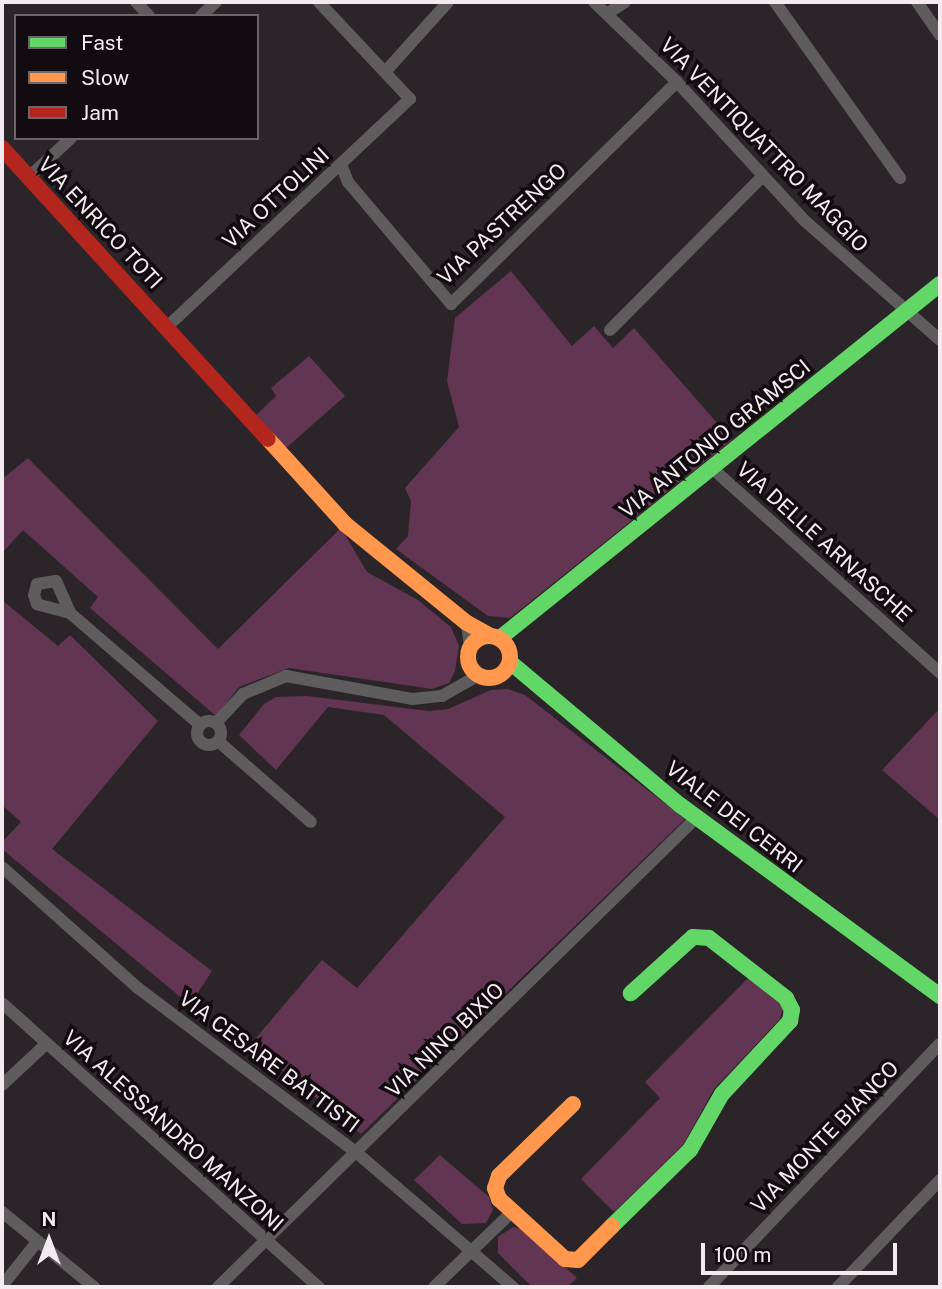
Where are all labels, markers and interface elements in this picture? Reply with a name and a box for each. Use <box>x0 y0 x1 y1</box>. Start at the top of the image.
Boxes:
legend <box>14 14 259 140</box>
text: Fast <box>81 30 123 55</box>
street label: VIA VENTIQUATTRO MAGGIO <box>655 32 873 258</box>
text: Slow <box>81 65 129 90</box>
text: Jam <box>81 100 119 125</box>
street label: VIA OTTOLINI <box>218 142 334 254</box>
street label: VIA ENRICO TOTI <box>33 152 167 294</box>
street label: VIA PASTRENGO <box>432 158 572 290</box>
street label: VIA ANTONIO GRAMSCI <box>615 354 815 524</box>
street label: VIA DELLE ARNASCHE <box>731 457 917 627</box>
street label: VIALE DEI CERRI <box>661 756 807 878</box>
street label: VIA NINO BIXIO <box>381 977 509 1103</box>
street label: VIA CESARE BATTISTI <box>174 986 364 1138</box>
street label: VIA ALESSANDRO MANZONI <box>58 1025 288 1237</box>
street label: VIA MONTE BIANCO <box>746 1056 904 1218</box>
north arrow <box>14 1205 84 1275</box>
text: N <box>42 1208 56 1230</box>
scale bar <box>704 1230 900 1274</box>
text: 100 m <box>714 1242 771 1267</box>

